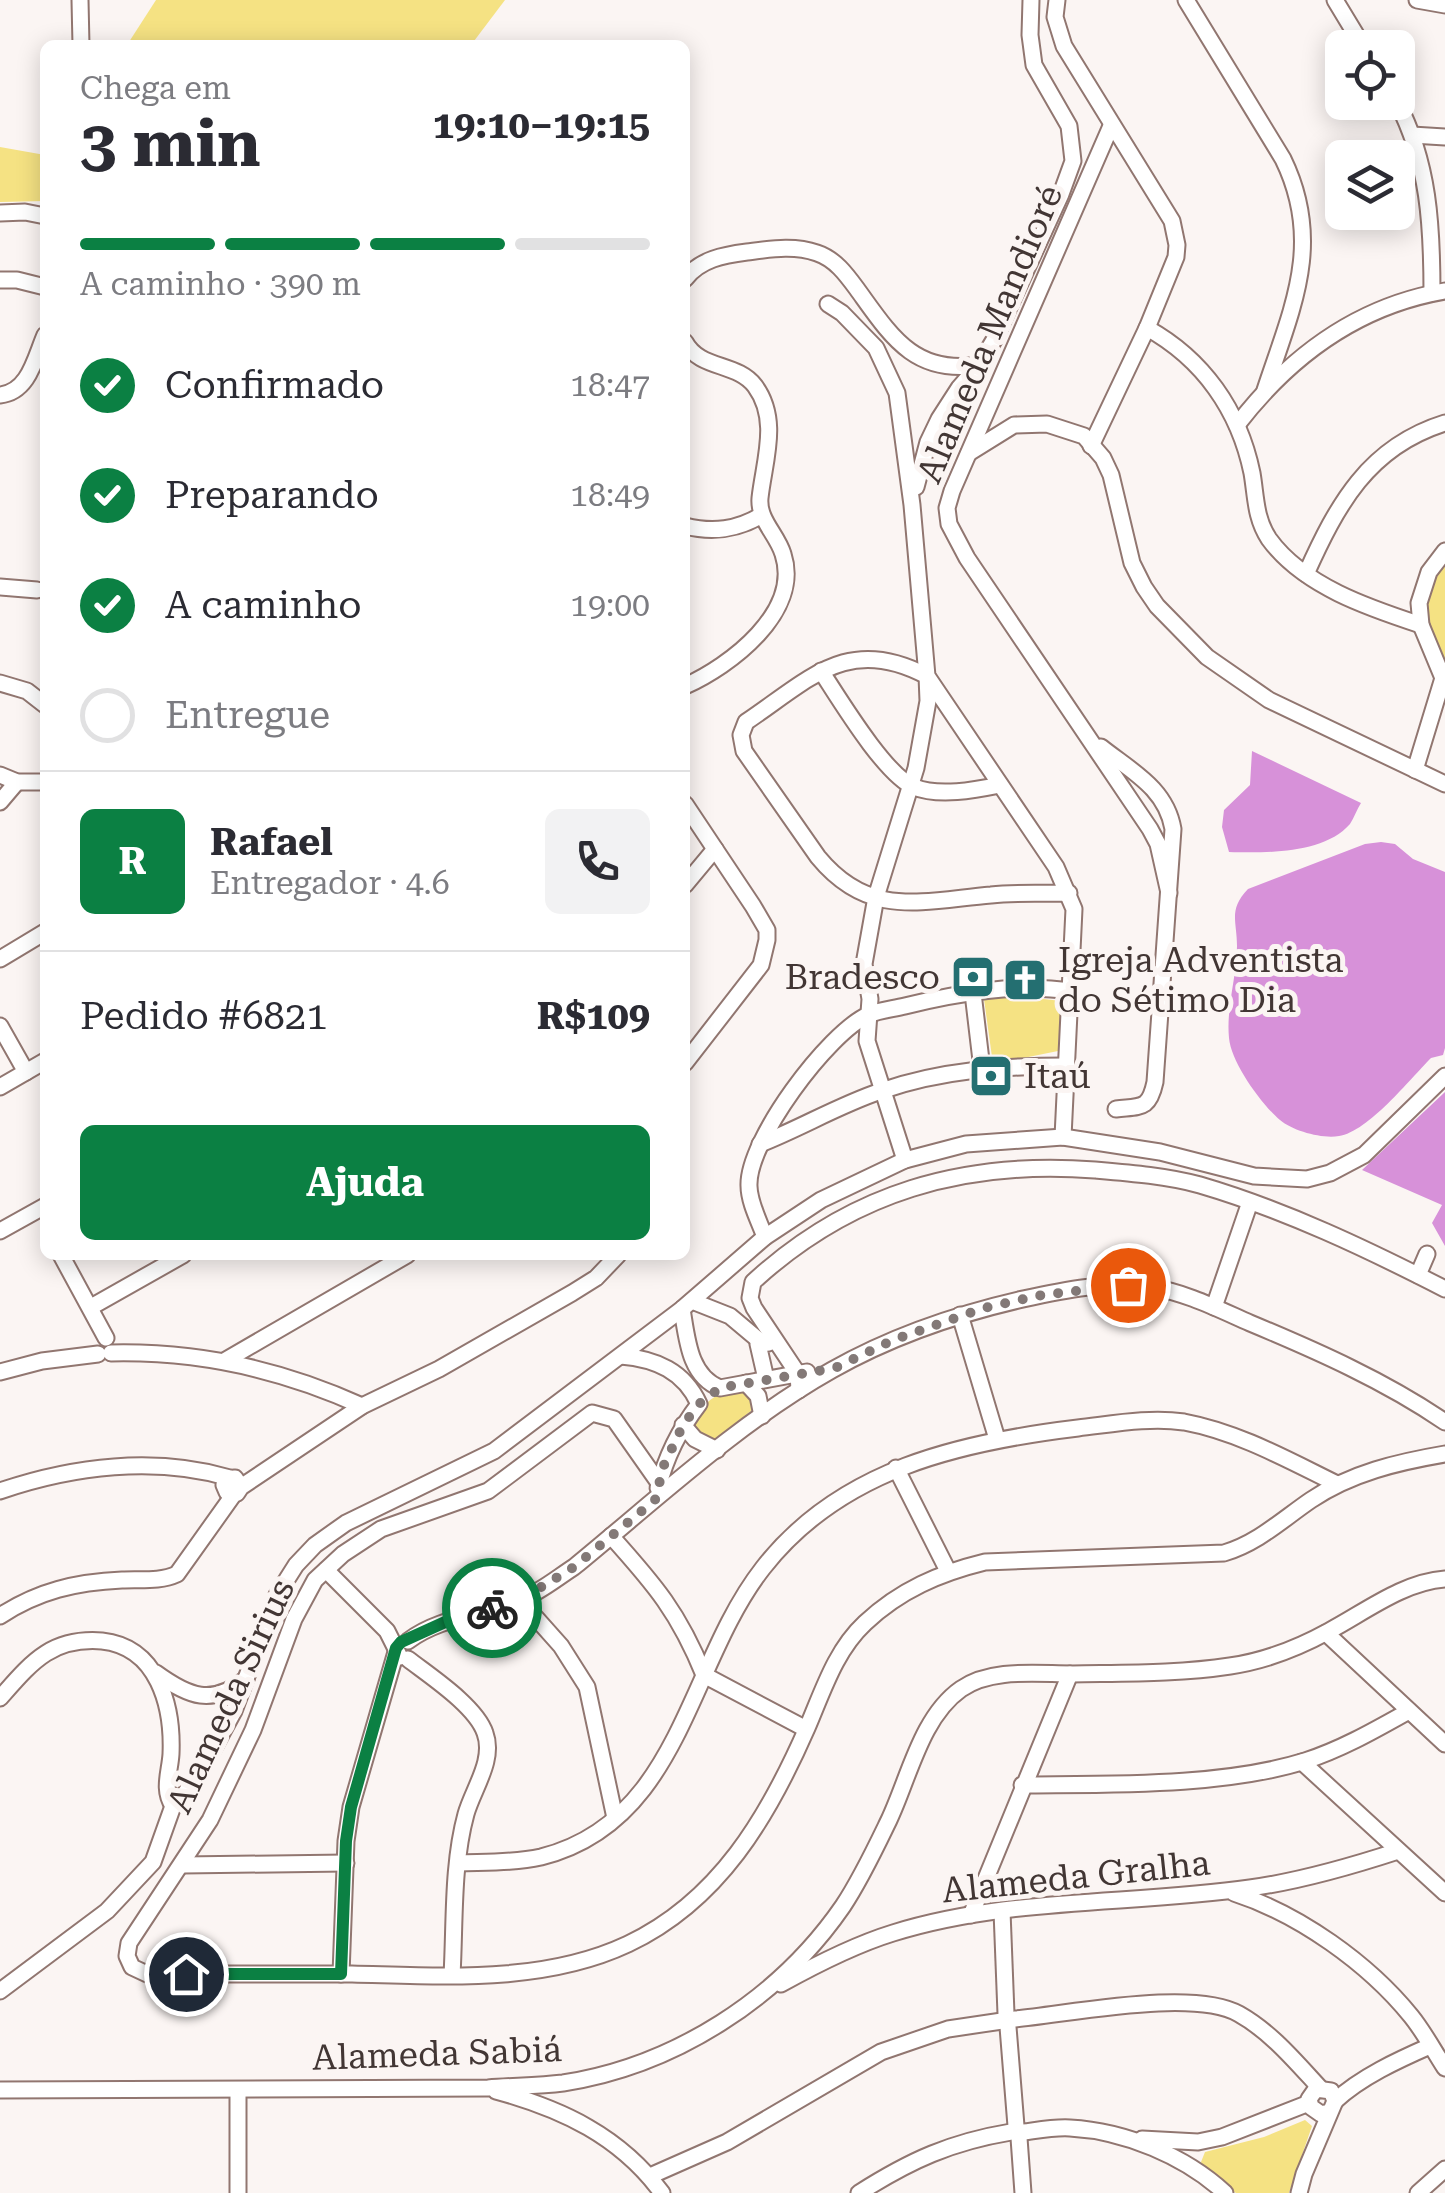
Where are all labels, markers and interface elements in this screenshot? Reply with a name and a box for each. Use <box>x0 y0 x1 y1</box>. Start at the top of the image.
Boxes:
map controls <box>1325 30 1415 230</box>
button: locate <box>1325 30 1415 120</box>
text: Chega em <box>80 69 231 107</box>
text: 19:10–19:15 <box>433 103 650 147</box>
text: 3 min <box>80 106 261 182</box>
button: layers <box>1325 140 1415 230</box>
street label: Alameda Mandioré <box>909 179 1071 489</box>
text: A caminho · 390 m <box>80 265 361 303</box>
icon: check <box>80 358 135 413</box>
text: Confirmado <box>165 363 384 407</box>
text: 18:47 <box>570 366 650 404</box>
icon: check <box>80 468 135 523</box>
text: Preparando <box>165 473 379 517</box>
text: 18:49 <box>570 476 650 514</box>
icon: check <box>80 578 135 633</box>
text: A caminho <box>165 583 362 627</box>
text: 19:00 <box>570 586 650 624</box>
text: Entregue <box>165 693 330 737</box>
button: phone <box>545 809 650 914</box>
text: Rafael <box>210 820 333 864</box>
text: R <box>118 839 147 883</box>
text: Entregador · 4.6 <box>210 864 450 902</box>
place label: Igreja Adventista do Sétimo Dia <box>1058 940 1343 1021</box>
bank icon: Bradesco <box>950 954 996 1000</box>
place label: Bradesco <box>785 957 940 998</box>
church icon: Igreja Adventista do Sétimo Dia <box>1002 957 1048 1003</box>
text: Pedido #6821 <box>80 994 327 1038</box>
text: R$109 <box>537 994 650 1038</box>
bank icon: Itaú <box>968 1053 1014 1099</box>
place label: Itaú <box>1024 1056 1091 1097</box>
button: Ajuda <box>80 1125 650 1240</box>
pin <box>1086 1243 1171 1328</box>
icon: bag <box>1101 1258 1156 1313</box>
courier <box>442 1558 542 1658</box>
street label: Alameda Sirius <box>159 1573 303 1819</box>
icon: bike <box>465 1581 520 1636</box>
street label: Alameda Gralha <box>940 1843 1212 1911</box>
pin <box>144 1932 229 2017</box>
icon: home <box>159 1947 214 2002</box>
street label: Alameda Sabiá <box>311 2029 563 2079</box>

